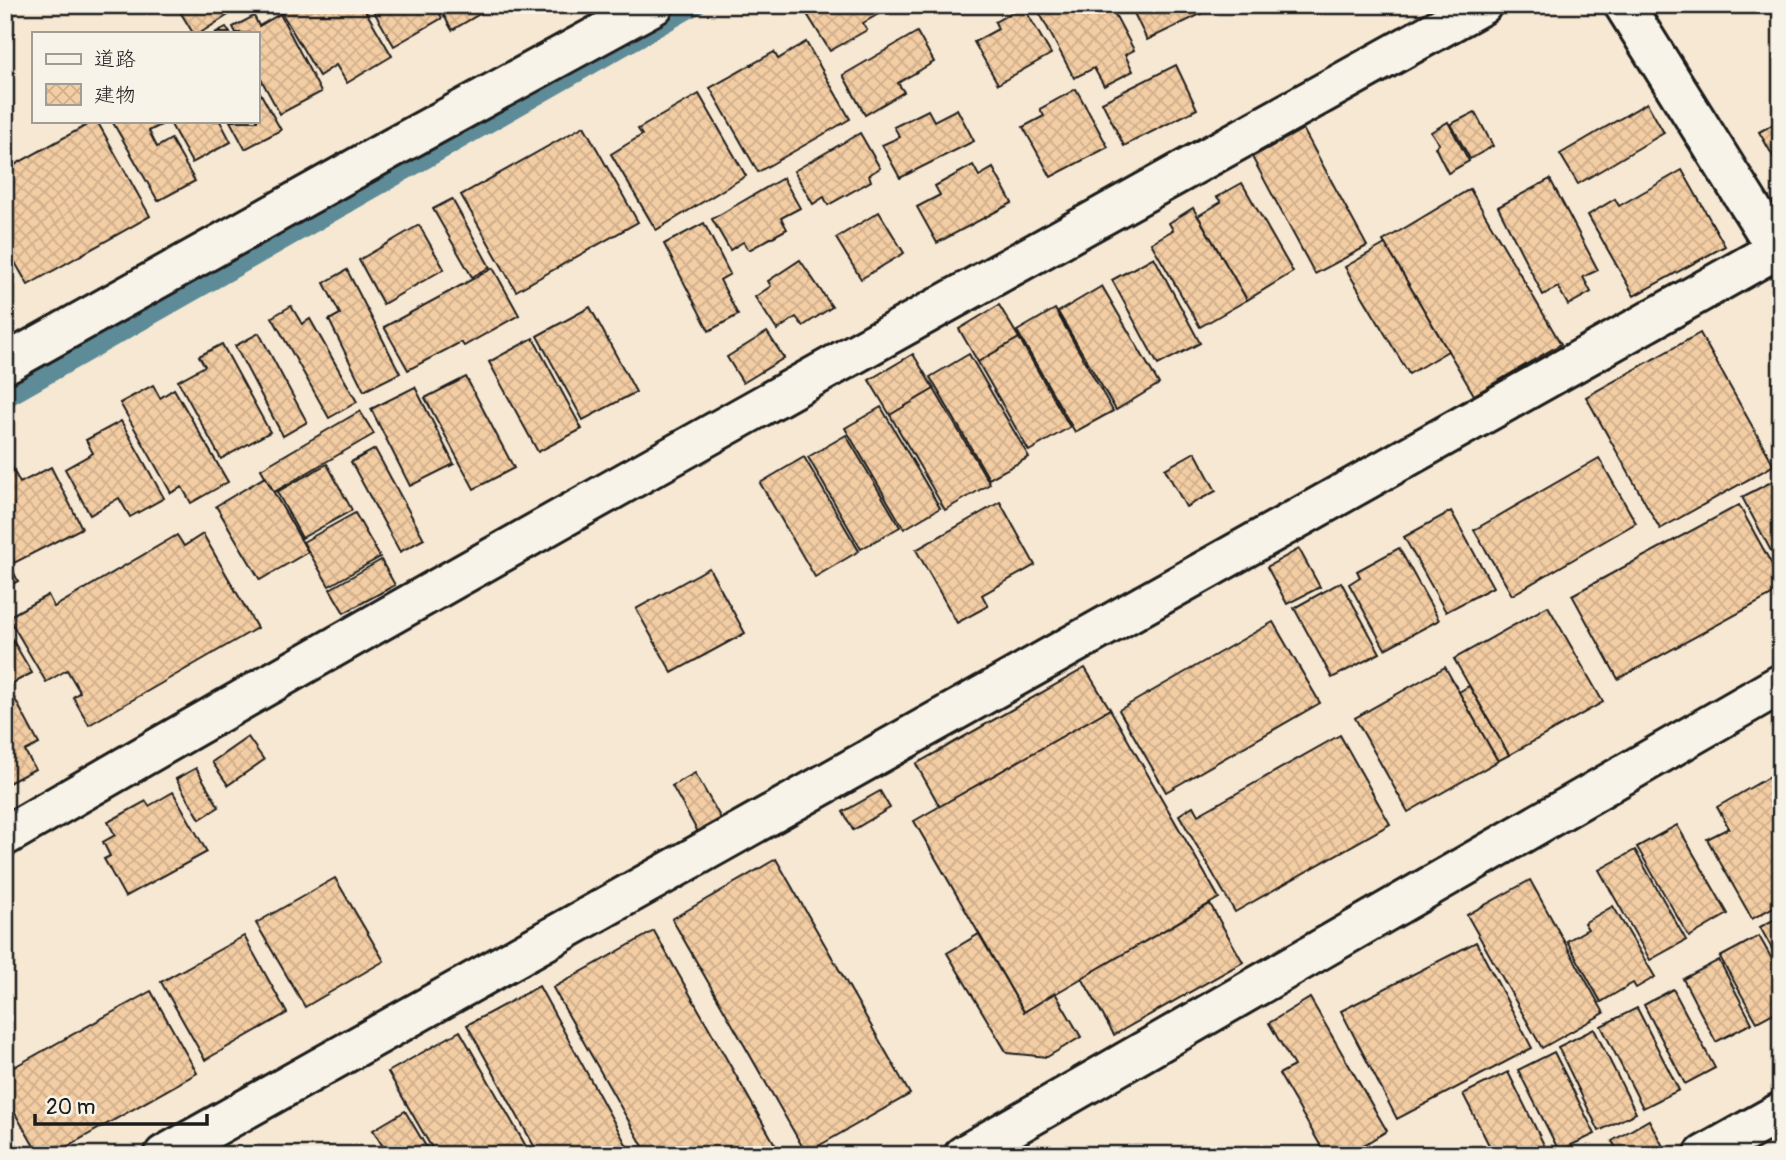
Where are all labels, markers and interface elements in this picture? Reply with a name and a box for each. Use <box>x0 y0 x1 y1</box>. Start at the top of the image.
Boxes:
legend <box>32 32 259 122</box>
text: 道路 <box>94 46 136 73</box>
text: 建物 <box>94 82 136 109</box>
scale bar <box>35 1083 206 1127</box>
text: 20 m <box>46 1094 95 1121</box>

